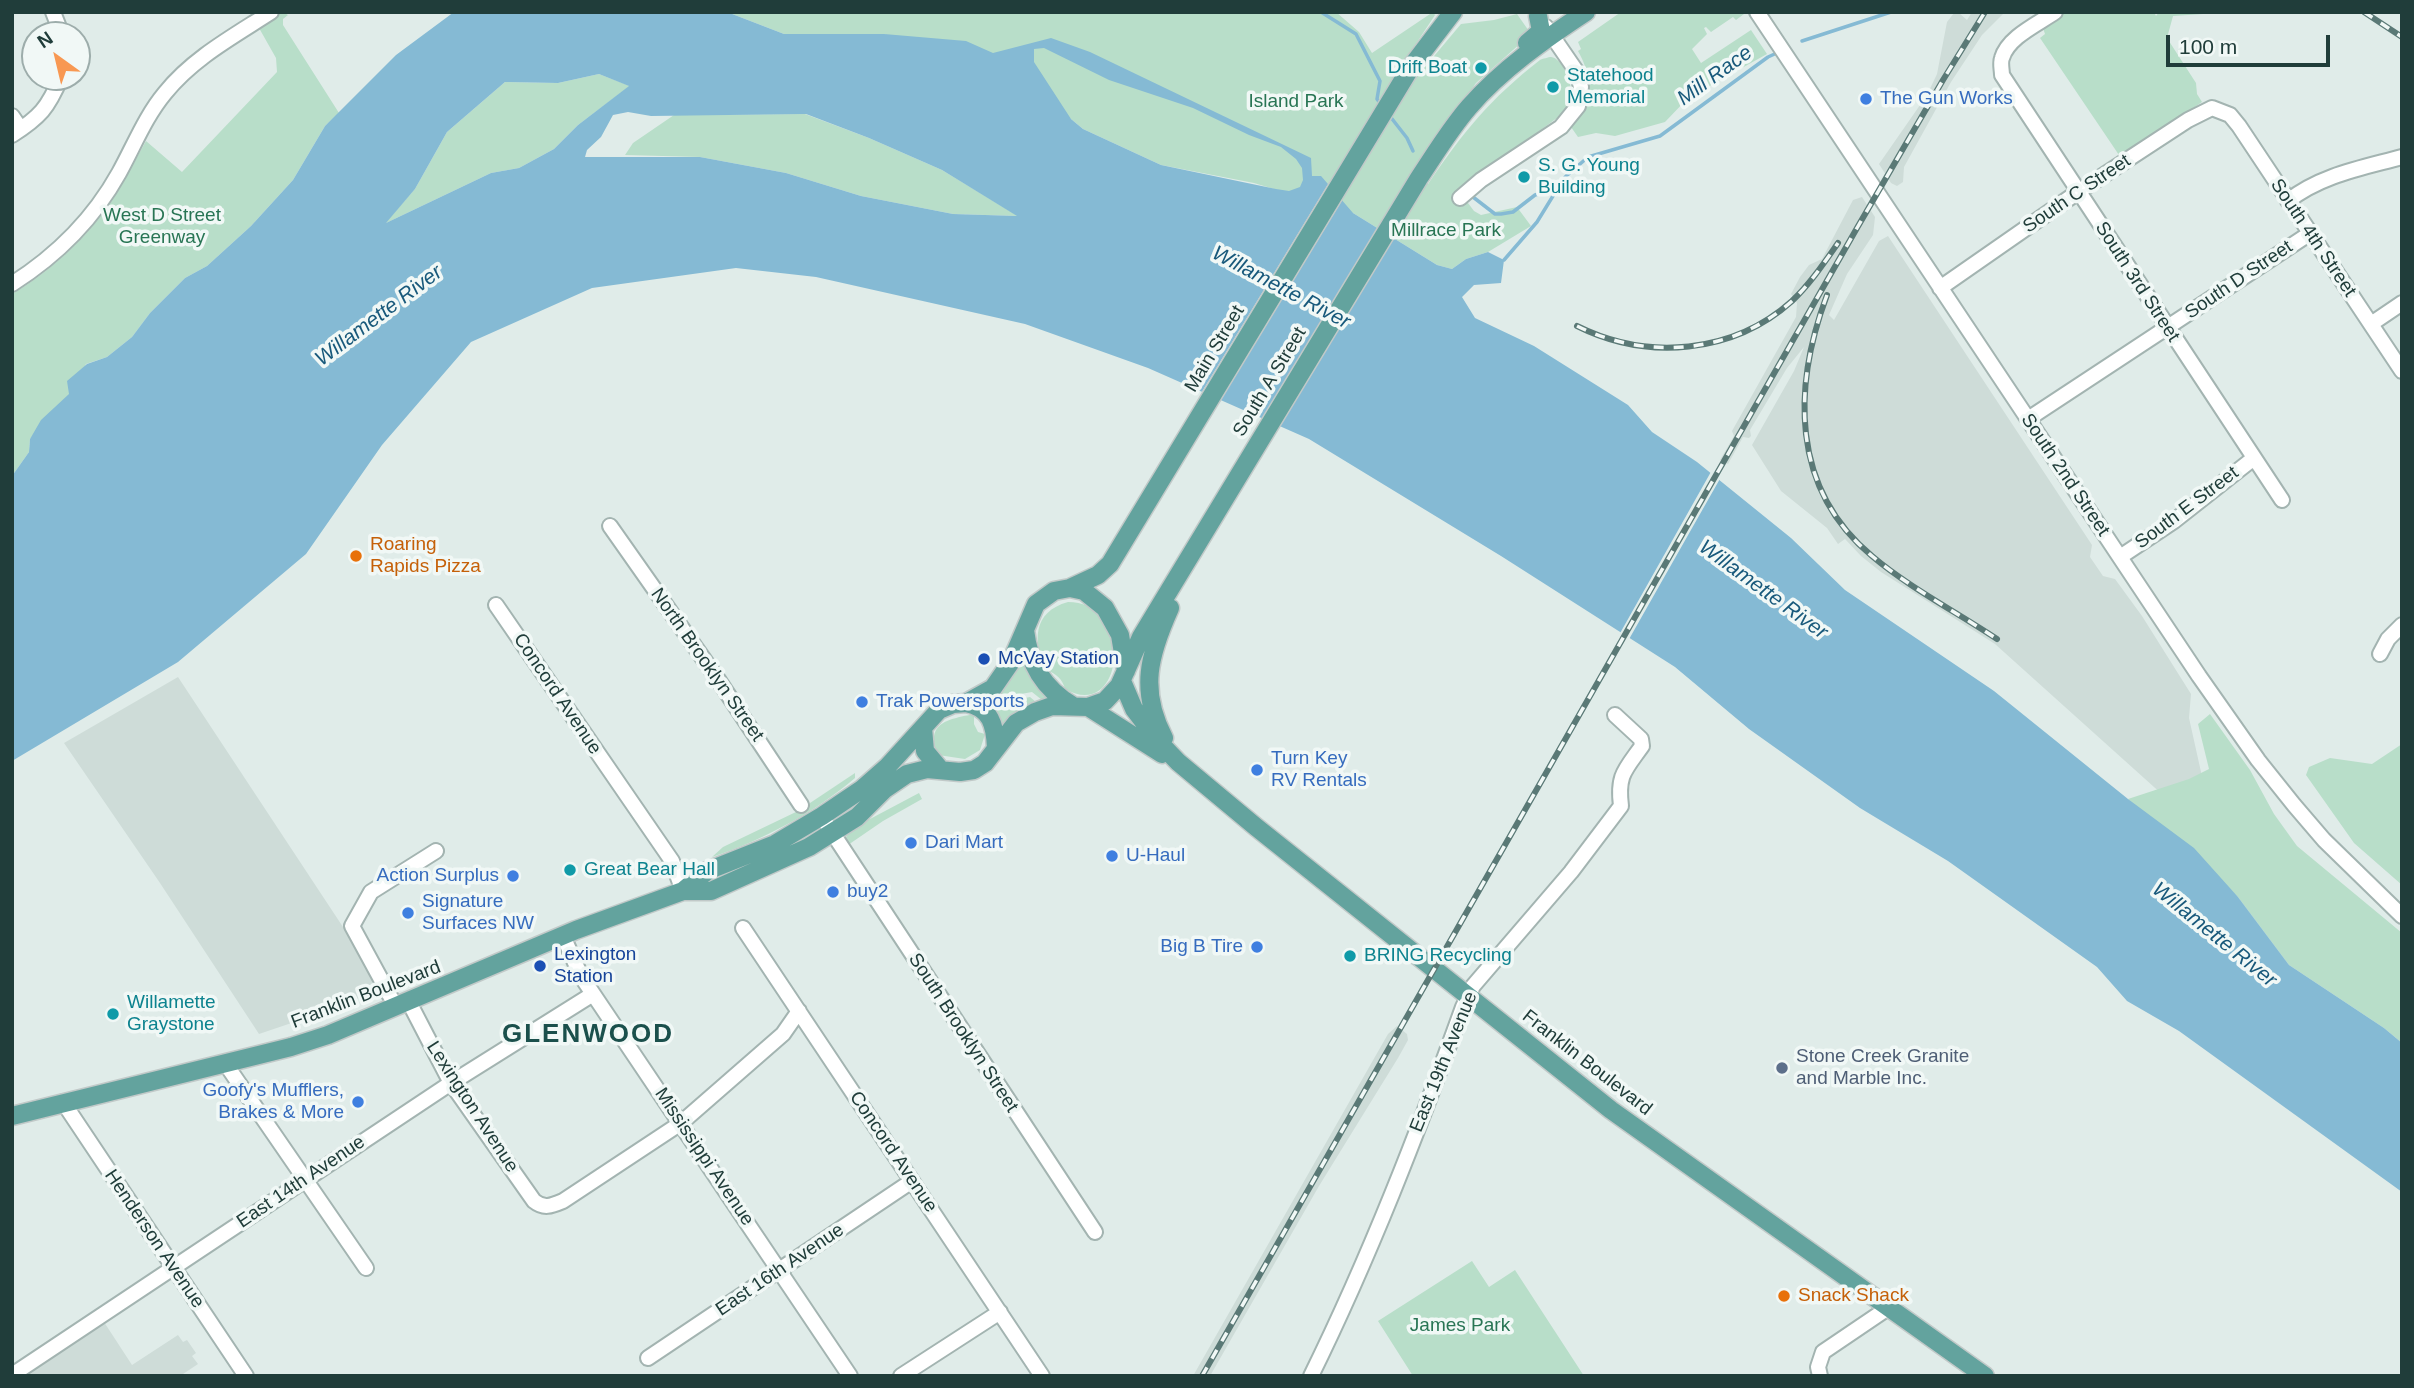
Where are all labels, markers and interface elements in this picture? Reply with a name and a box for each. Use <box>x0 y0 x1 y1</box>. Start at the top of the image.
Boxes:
north arrow <box>21 21 91 91</box>
scale bar <box>2169 21 2334 65</box>
text: N <box>34 27 57 52</box>
text: 100 m <box>2179 35 2237 58</box>
water label: Mill Race <box>1673 40 1757 112</box>
place label: Drift Boat <box>1388 57 1467 79</box>
marker: Drift Boat <box>1473 60 1489 76</box>
place label: Statehood Memorial <box>1567 65 1654 109</box>
marker: Statehood Memorial <box>1545 79 1561 95</box>
place label: The Gun Works <box>1880 88 2013 110</box>
park label: Island Park <box>1248 91 1344 113</box>
marker: The Gun Works <box>1858 91 1874 107</box>
street label: South C Street <box>2019 150 2135 238</box>
place label: S. G. Young Building <box>1538 155 1640 199</box>
marker: S. G. Young Building <box>1516 169 1532 185</box>
street label: South 4th Street <box>2265 175 2361 301</box>
park label: West D Street Greenway <box>103 205 221 249</box>
street label: South 3rd Street <box>2090 218 2184 346</box>
park label: Millrace Park <box>1391 220 1501 242</box>
street label: South D Street <box>2181 236 2297 324</box>
water label: Willamette River <box>1208 241 1354 335</box>
water label: Willamette River <box>310 260 448 372</box>
street label: Main Street <box>1180 301 1250 397</box>
street label: South A Street <box>1228 323 1312 441</box>
street label: South 2nd Street <box>2016 410 2114 540</box>
street label: South E Street <box>2131 462 2243 554</box>
place label: Roaring Rapids Pizza <box>370 534 481 578</box>
water label: Willamette River <box>1694 535 1832 645</box>
marker: Roaring Rapids Pizza <box>348 548 364 564</box>
street label: North Brooklyn Street <box>646 584 768 746</box>
street label: Concord Avenue <box>508 629 606 759</box>
place label: McVay Station <box>998 648 1119 670</box>
marker: McVay Station <box>976 651 992 667</box>
place label: Trak Powersports <box>876 691 1024 713</box>
marker: Trak Powersports <box>854 694 870 710</box>
place label: Turn Key RV Rentals <box>1271 748 1367 792</box>
marker: Turn Key RV Rentals <box>1249 762 1265 778</box>
place label: Dari Mart <box>925 832 1003 854</box>
marker: Dari Mart <box>903 835 919 851</box>
place label: U-Haul <box>1126 845 1185 867</box>
marker: U-Haul <box>1104 848 1120 864</box>
place label: Great Bear Hall <box>584 859 715 881</box>
marker: Great Bear Hall <box>562 862 578 878</box>
place label: Action Surplus <box>376 865 499 887</box>
marker: Action Surplus <box>505 868 521 884</box>
water label: Willamette River <box>2147 877 2281 993</box>
place label: buy2 <box>847 881 888 903</box>
marker: buy2 <box>825 884 841 900</box>
place label: Signature Surfaces NW <box>422 891 534 935</box>
marker: Signature Surfaces NW <box>400 905 416 921</box>
place label: Big B Tire <box>1160 936 1243 958</box>
marker: Big B Tire <box>1249 939 1265 955</box>
place label: Lexington Station <box>554 944 636 988</box>
place label: BRING Recycling <box>1364 945 1512 967</box>
marker: BRING Recycling <box>1342 948 1358 964</box>
street label: South Brooklyn Street <box>903 949 1023 1117</box>
street label: Franklin Boulevard <box>288 956 444 1034</box>
marker: Lexington Station <box>532 958 548 974</box>
street label: East 19th Avenue <box>1405 988 1483 1136</box>
place label: Willamette Graystone <box>127 992 216 1036</box>
street label: Franklin Boulevard <box>1518 1005 1656 1121</box>
marker: Willamette Graystone <box>105 1006 121 1022</box>
district label: GLENWOOD <box>503 1019 673 1051</box>
street label: Lexington Avenue <box>421 1037 523 1177</box>
place label: Stone Creek Granite and Marble Inc. <box>1796 1046 1969 1090</box>
marker: Stone Creek Granite and Marble Inc. <box>1774 1060 1790 1076</box>
place label: Goofy's Mufflers, Brakes & More <box>202 1080 344 1124</box>
street label: Mississippi Avenue <box>649 1084 759 1230</box>
street label: Concord Avenue <box>844 1087 942 1217</box>
marker: Goofy's Mufflers, Brakes & More <box>350 1094 366 1110</box>
street label: East 14th Avenue <box>233 1131 369 1233</box>
street label: Henderson Avenue <box>99 1165 209 1313</box>
street label: East 16th Avenue <box>712 1219 848 1321</box>
place label: Snack Shack <box>1798 1285 1909 1307</box>
marker: Snack Shack <box>1776 1288 1792 1304</box>
park label: James Park <box>1410 1315 1510 1337</box>

